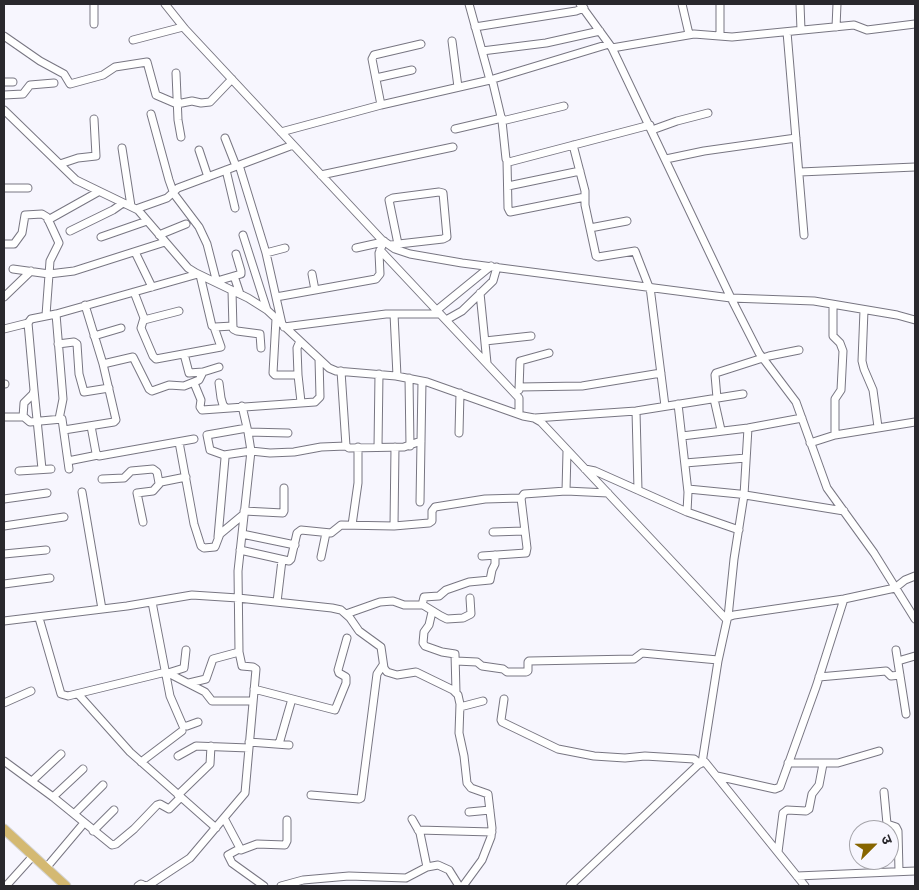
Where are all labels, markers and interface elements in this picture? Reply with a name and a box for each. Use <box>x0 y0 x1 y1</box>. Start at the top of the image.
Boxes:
north arrow <box>849 820 899 870</box>
text: उ <box>877 832 897 847</box>

